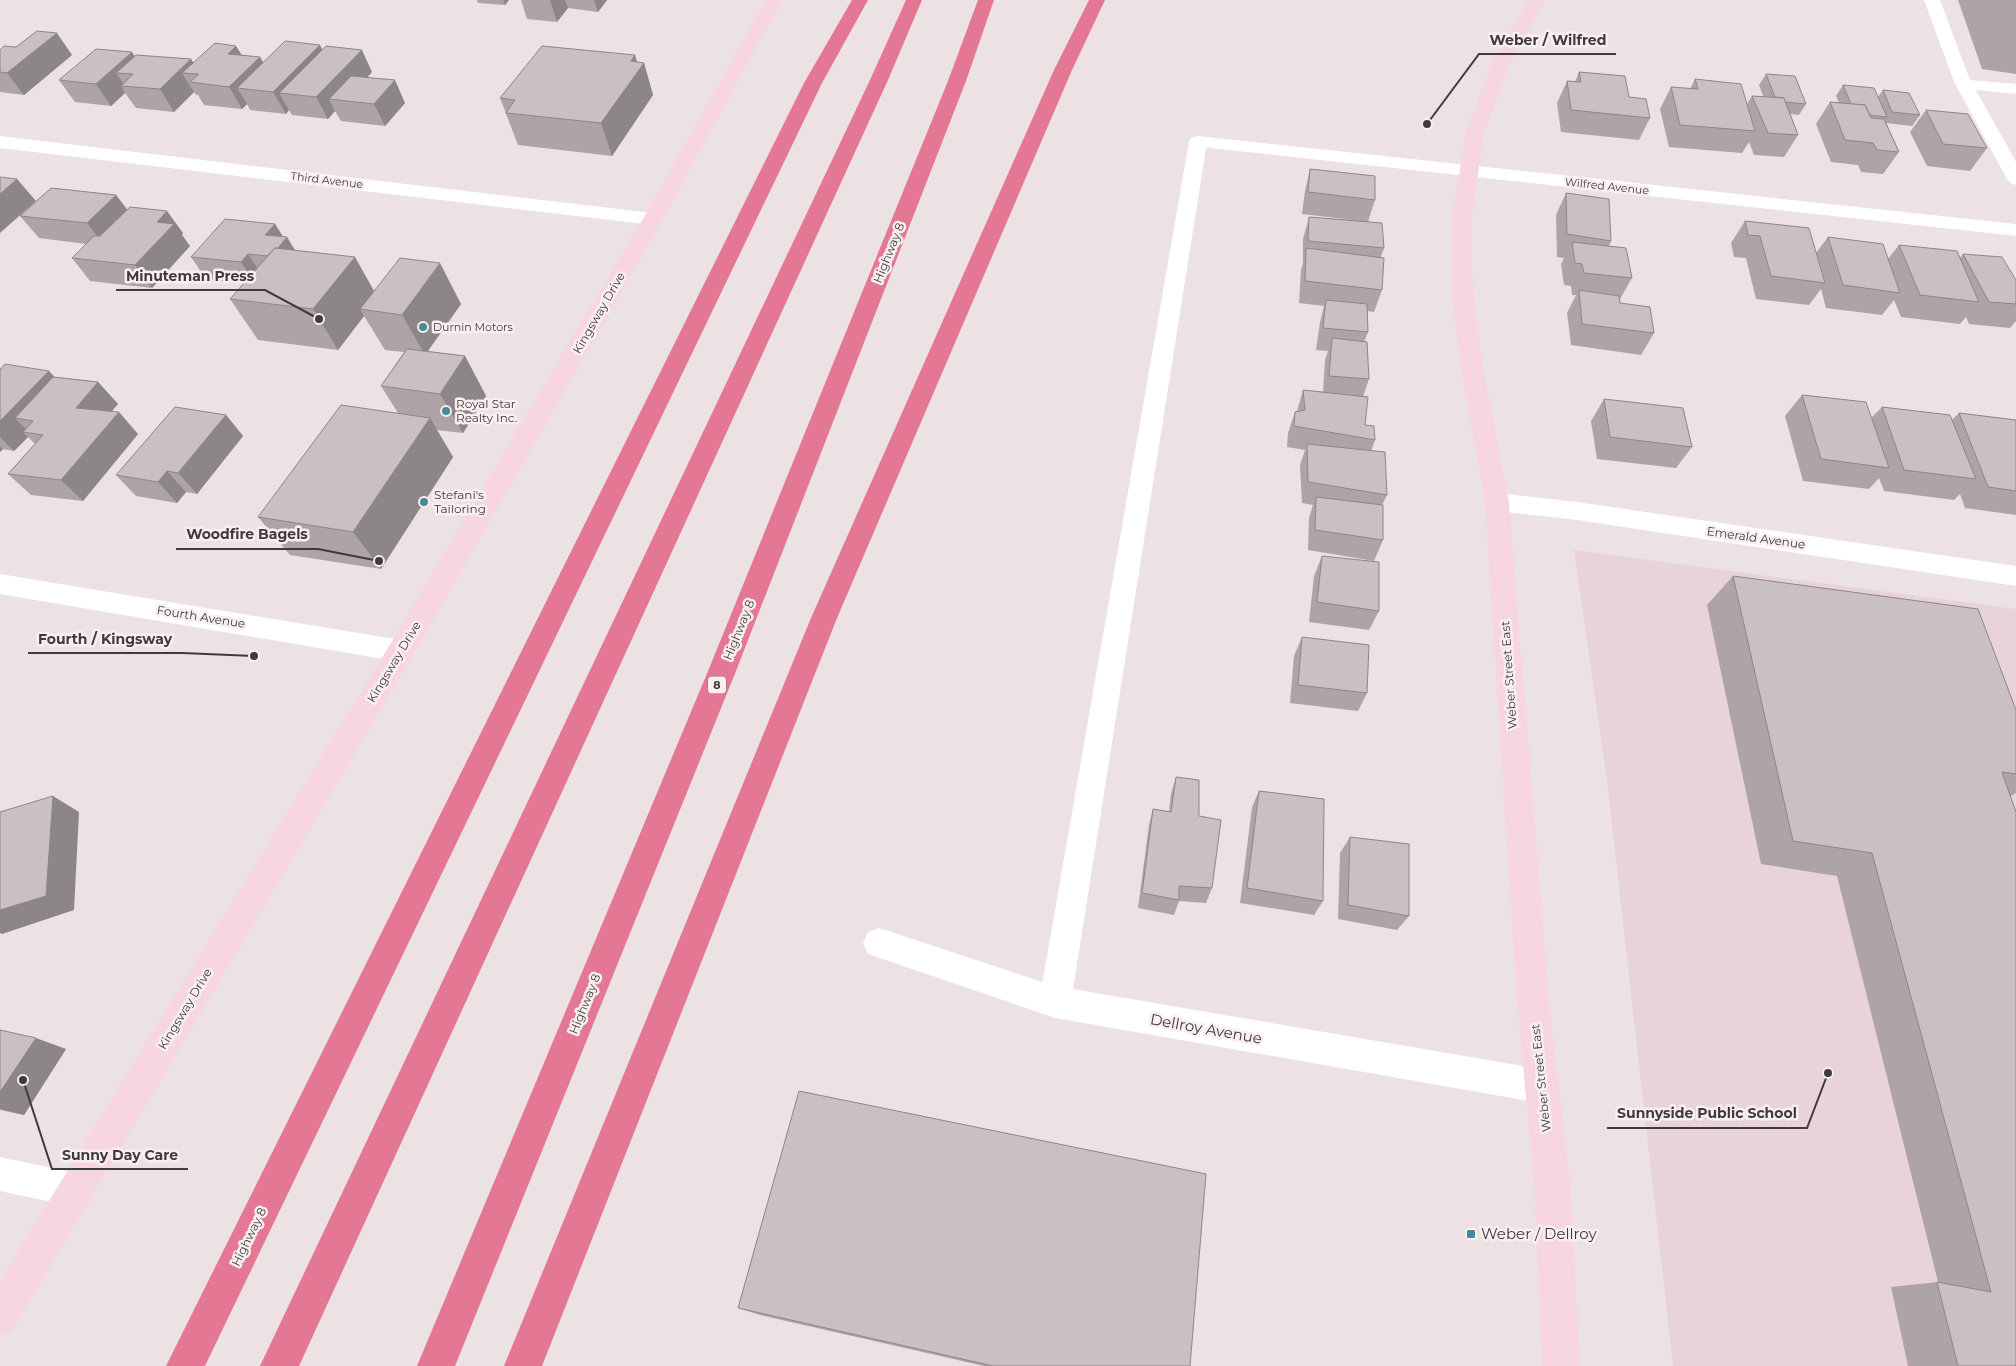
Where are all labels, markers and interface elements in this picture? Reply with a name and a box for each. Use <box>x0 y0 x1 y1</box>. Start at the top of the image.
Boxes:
callout: Weber / Wilfred <box>1479 25 1616 54</box>
text: Weber / Wilfred <box>1490 31 1606 49</box>
street label: Third Avenue <box>290 169 364 191</box>
street label: Wilfred Avenue <box>1564 175 1650 197</box>
street label: Highway 8 <box>870 220 908 285</box>
callout: Minuteman Press <box>116 261 265 290</box>
text: Minuteman Press <box>126 267 255 285</box>
street label: Kingsway Drive <box>569 269 628 356</box>
place label: Durnin Motors <box>433 320 513 334</box>
marker: Durnin Motors <box>417 321 429 333</box>
place label: Royal Star Realty Inc. <box>456 396 517 425</box>
marker: Royal Star Realty Inc. <box>440 405 452 417</box>
place label: Stefani's Tailoring <box>434 487 486 516</box>
marker: Stefani's Tailoring <box>418 496 430 508</box>
callout: Woodfire Bagels <box>176 520 318 549</box>
street label: Emerald Avenue <box>1706 523 1806 552</box>
text: Woodfire Bagels <box>186 525 308 543</box>
street label: Highway 8 <box>720 597 758 662</box>
street label: Fourth Avenue <box>156 602 246 631</box>
street label: Kingsway Drive <box>363 618 424 705</box>
street label: Weber Street East <box>1497 620 1520 730</box>
callout: Fourth / Kingsway <box>28 624 182 653</box>
text: Fourth / Kingsway <box>38 630 173 648</box>
road number: 8 <box>708 676 726 694</box>
street label: Kingsway Drive <box>154 965 215 1052</box>
street label: Highway 8 <box>566 971 604 1036</box>
street label: Dellroy Avenue <box>1149 1009 1263 1048</box>
street label: Weber Street East <box>1527 1023 1554 1133</box>
callout: Sunnyside Public School <box>1607 1099 1807 1128</box>
text: Sunnyside Public School <box>1617 1104 1797 1122</box>
callout: Sunny Day Care <box>52 1140 188 1169</box>
text: Sunny Day Care <box>62 1146 178 1164</box>
street label: Highway 8 <box>228 1205 269 1269</box>
place label: Weber / Dellroy <box>1481 1224 1598 1243</box>
marker: Weber / Dellroy <box>1465 1228 1477 1240</box>

